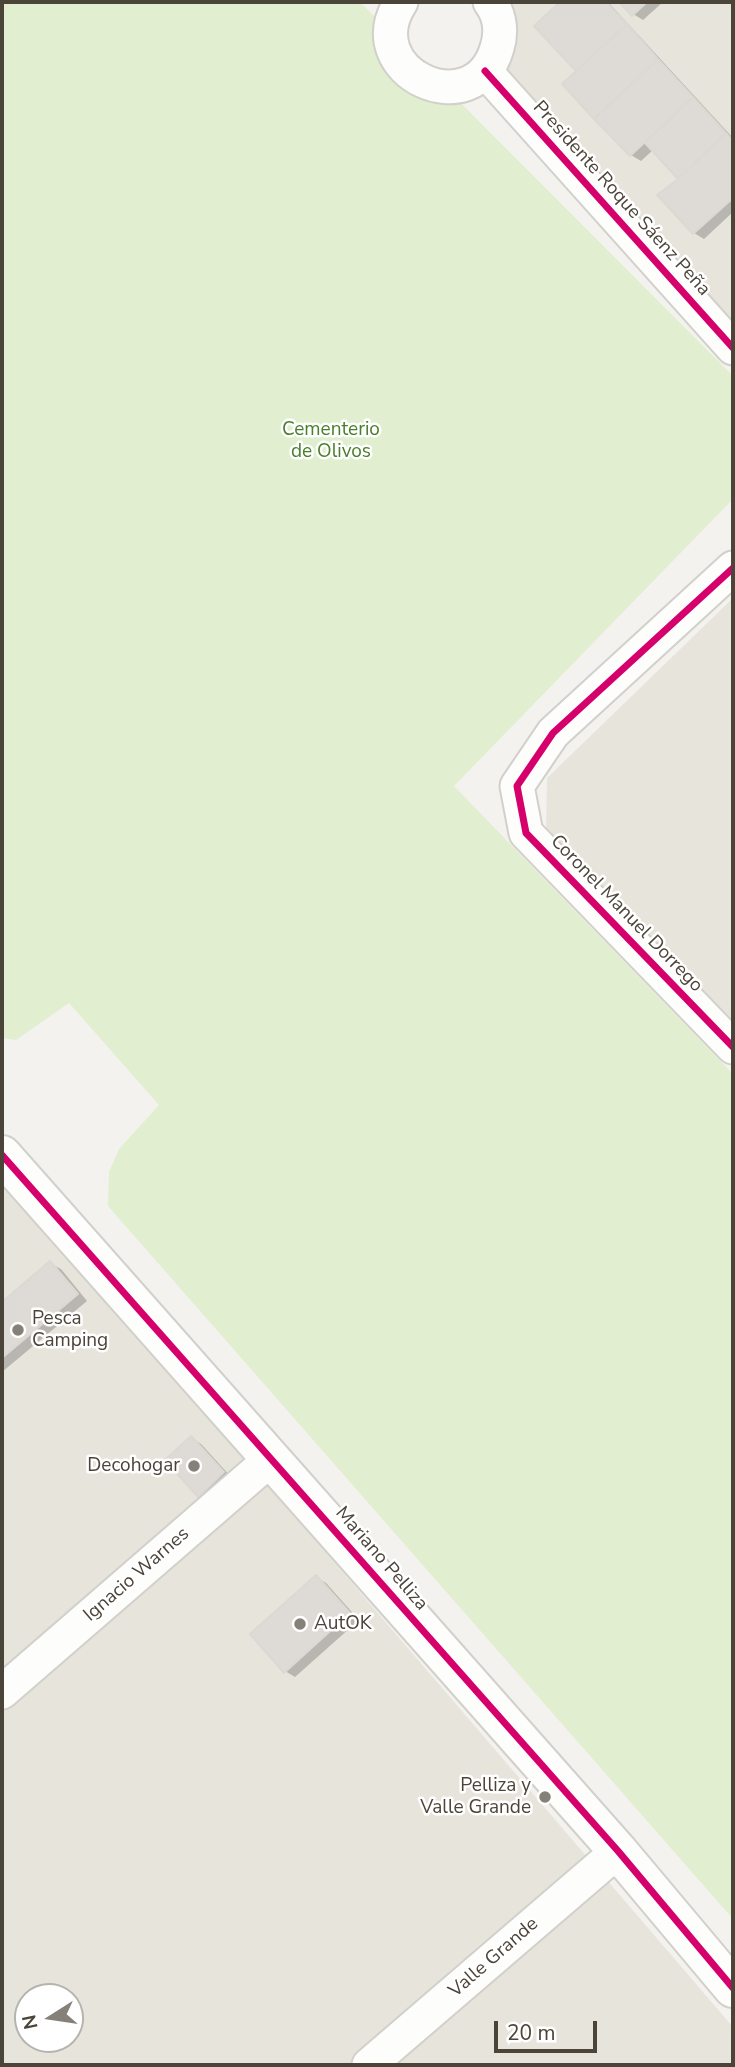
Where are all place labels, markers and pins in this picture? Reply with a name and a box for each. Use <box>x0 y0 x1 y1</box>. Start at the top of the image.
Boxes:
place label: Pesca Camping <box>32 1308 108 1352</box>
marker: Pesca Camping <box>10 1322 26 1338</box>
place label: Decohogar <box>87 1455 180 1477</box>
marker: Decohogar <box>186 1458 202 1474</box>
place label: AutOK <box>314 1613 372 1635</box>
marker: AutOK <box>292 1616 308 1632</box>
place label: Pelliza y Valle Grande <box>420 1775 531 1819</box>
marker: Pelliza y Valle Grande <box>537 1789 553 1805</box>

